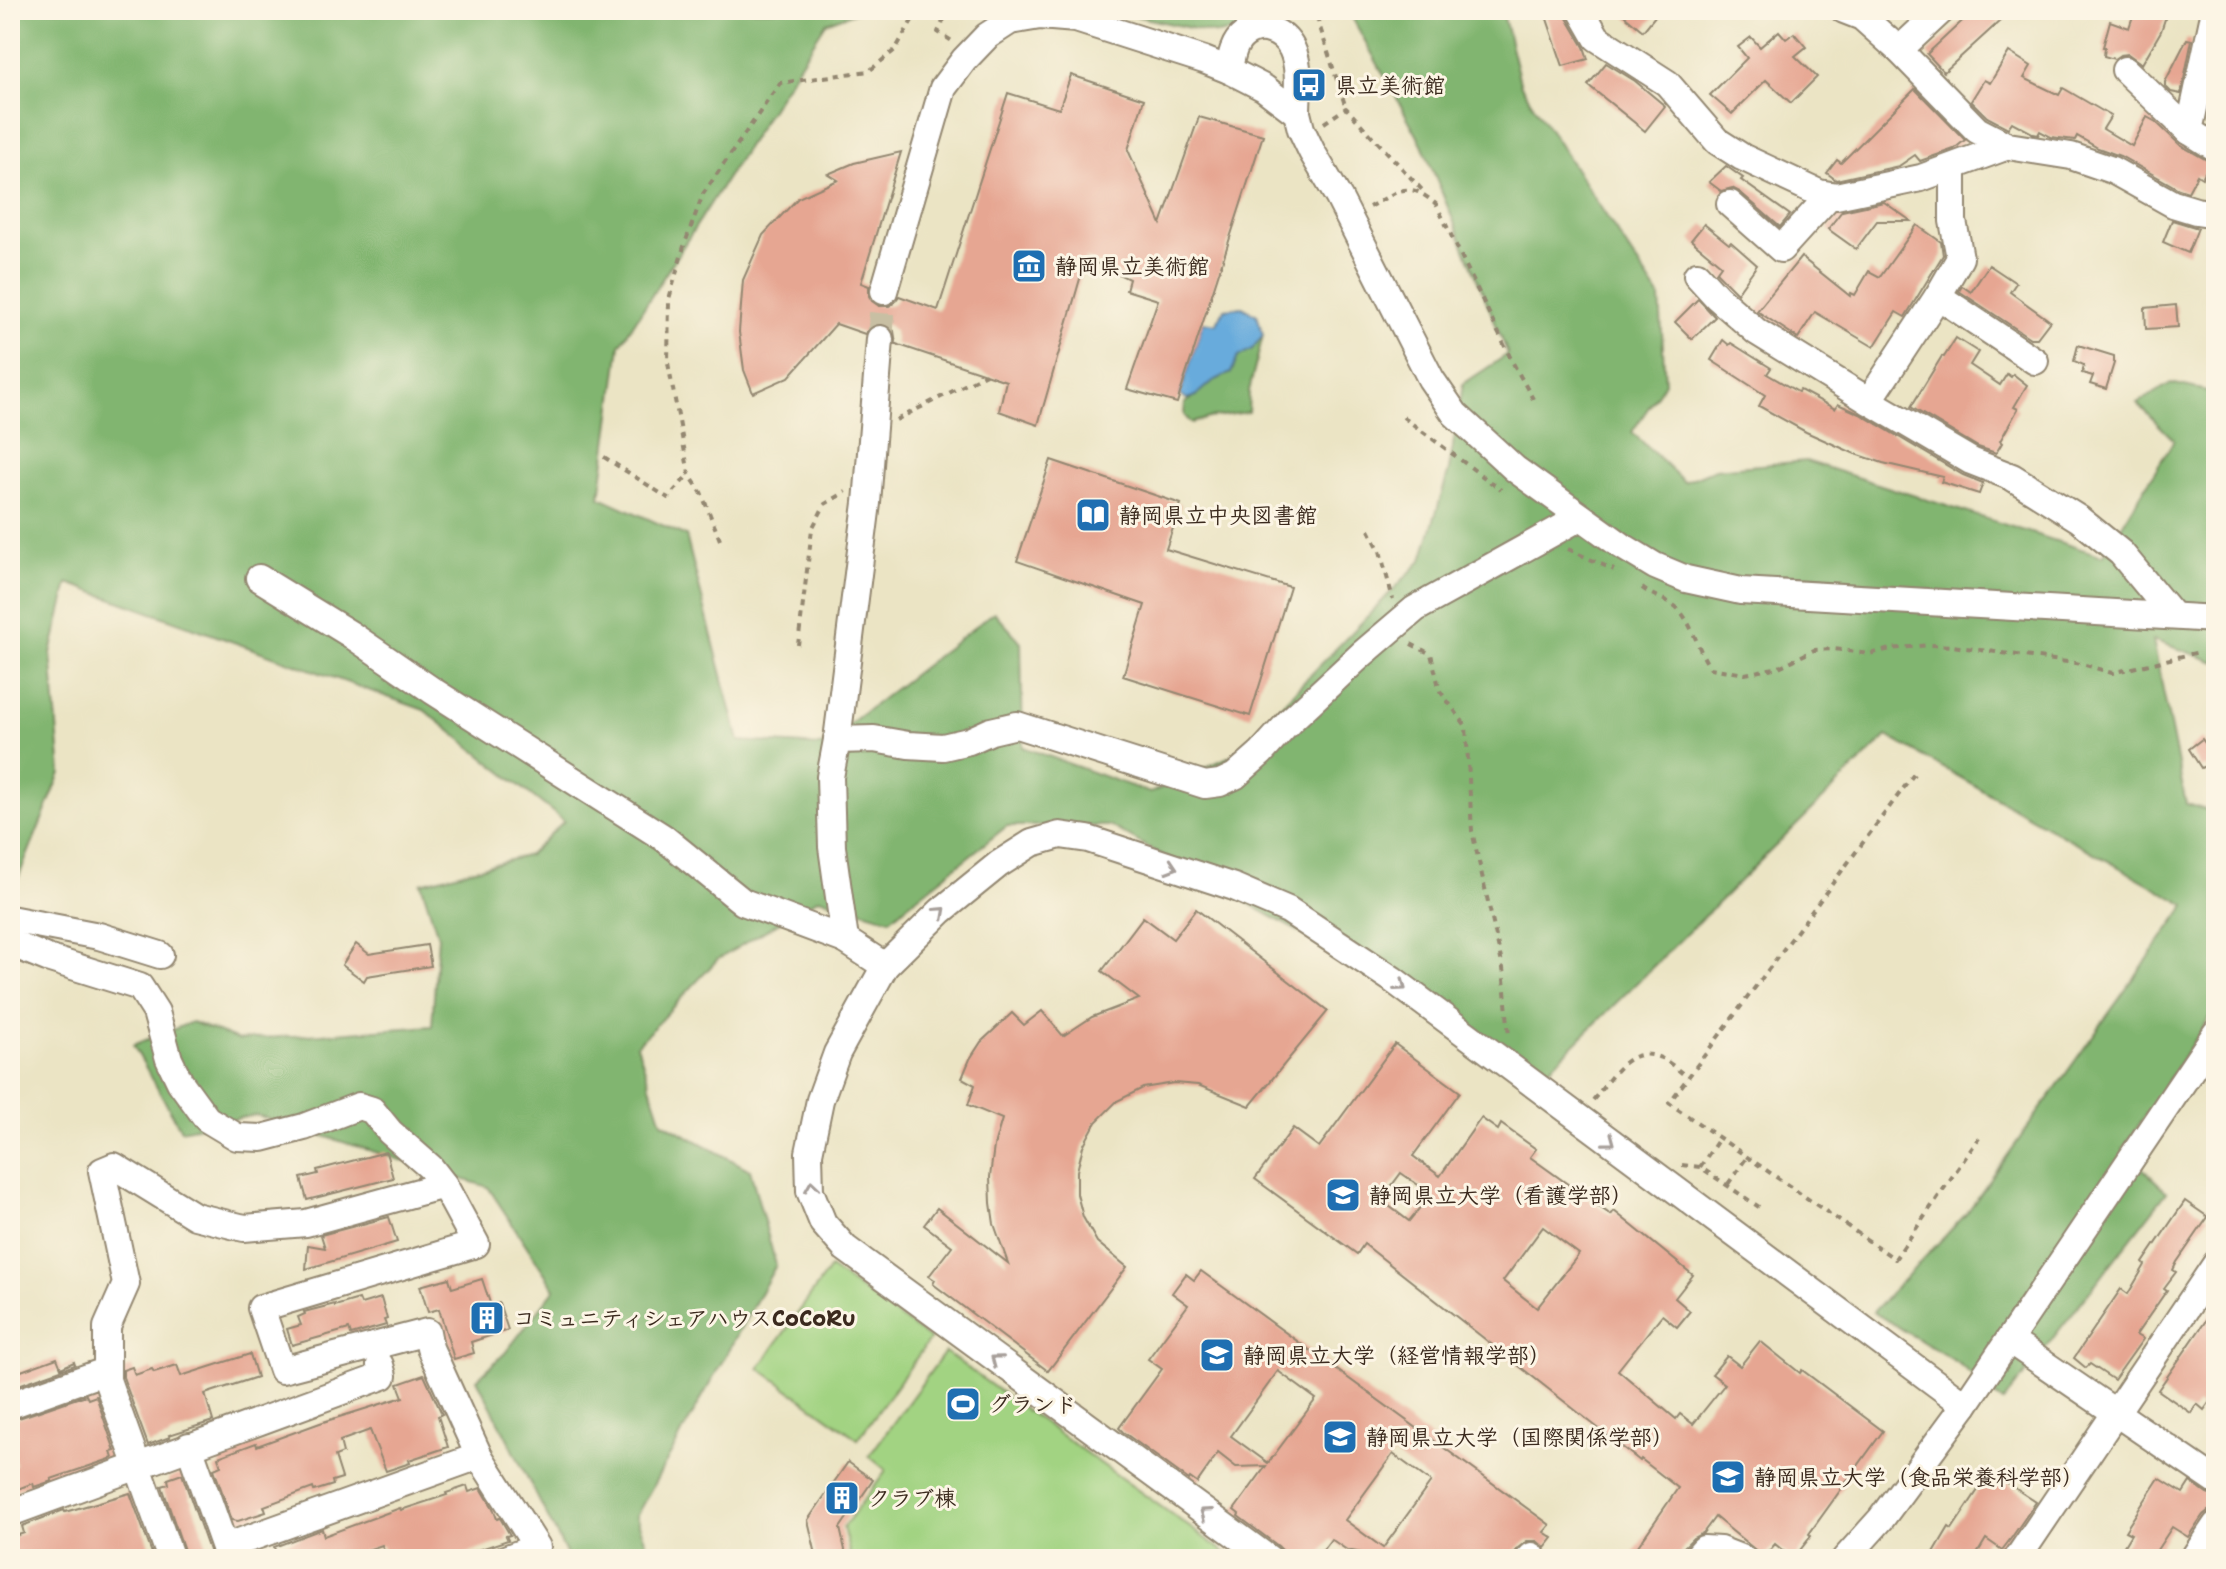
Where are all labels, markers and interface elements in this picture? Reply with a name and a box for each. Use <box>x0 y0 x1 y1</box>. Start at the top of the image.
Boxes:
bus stop icon: 県立美術館 <box>1290 66 1328 104</box>
place label: 県立美術館 <box>1335 71 1445 100</box>
museum icon: 静岡県立美術館 <box>1010 247 1048 285</box>
place label: 静岡県立美術館 <box>1055 252 1209 281</box>
library icon: 静岡県立中央図書館 <box>1074 496 1112 534</box>
place label: 静岡県立中央図書館 <box>1119 501 1317 530</box>
one-way arrow <box>1165 857 1179 873</box>
one-way arrow <box>932 907 947 921</box>
one-way arrow <box>1393 976 1407 991</box>
one-way arrow <box>1601 1131 1616 1146</box>
school or university icon: 静岡県立大学（看護学部） <box>1324 1176 1362 1214</box>
one-way arrow <box>804 1179 821 1193</box>
place label: 静岡県立大学（看護学部） <box>1369 1181 1633 1210</box>
building icon: コミュニティシェアハウスCoCoRu <box>468 1299 506 1337</box>
place label: コミュニティシェアハウスCoCoRu <box>513 1304 856 1333</box>
school or university icon: 静岡県立大学（経営情報学部） <box>1198 1336 1236 1374</box>
place label: 静岡県立大学（経営情報学部） <box>1243 1341 1551 1370</box>
one-way arrow <box>990 1355 1004 1369</box>
sports icon: グランド <box>944 1385 982 1423</box>
place label: グランド <box>989 1390 1077 1419</box>
school or university icon: 静岡県立大学（国際関係学部） <box>1321 1418 1359 1456</box>
place label: 静岡県立大学（国際関係学部） <box>1366 1423 1674 1452</box>
school or university icon: 静岡県立大学（食品栄養科学部） <box>1709 1458 1747 1496</box>
place label: 静岡県立大学（食品栄養科学部） <box>1754 1463 2084 1492</box>
building icon: クラブ棟 <box>823 1479 861 1517</box>
place label: クラブ棟 <box>868 1484 956 1513</box>
one-way arrow <box>1200 1508 1214 1523</box>

